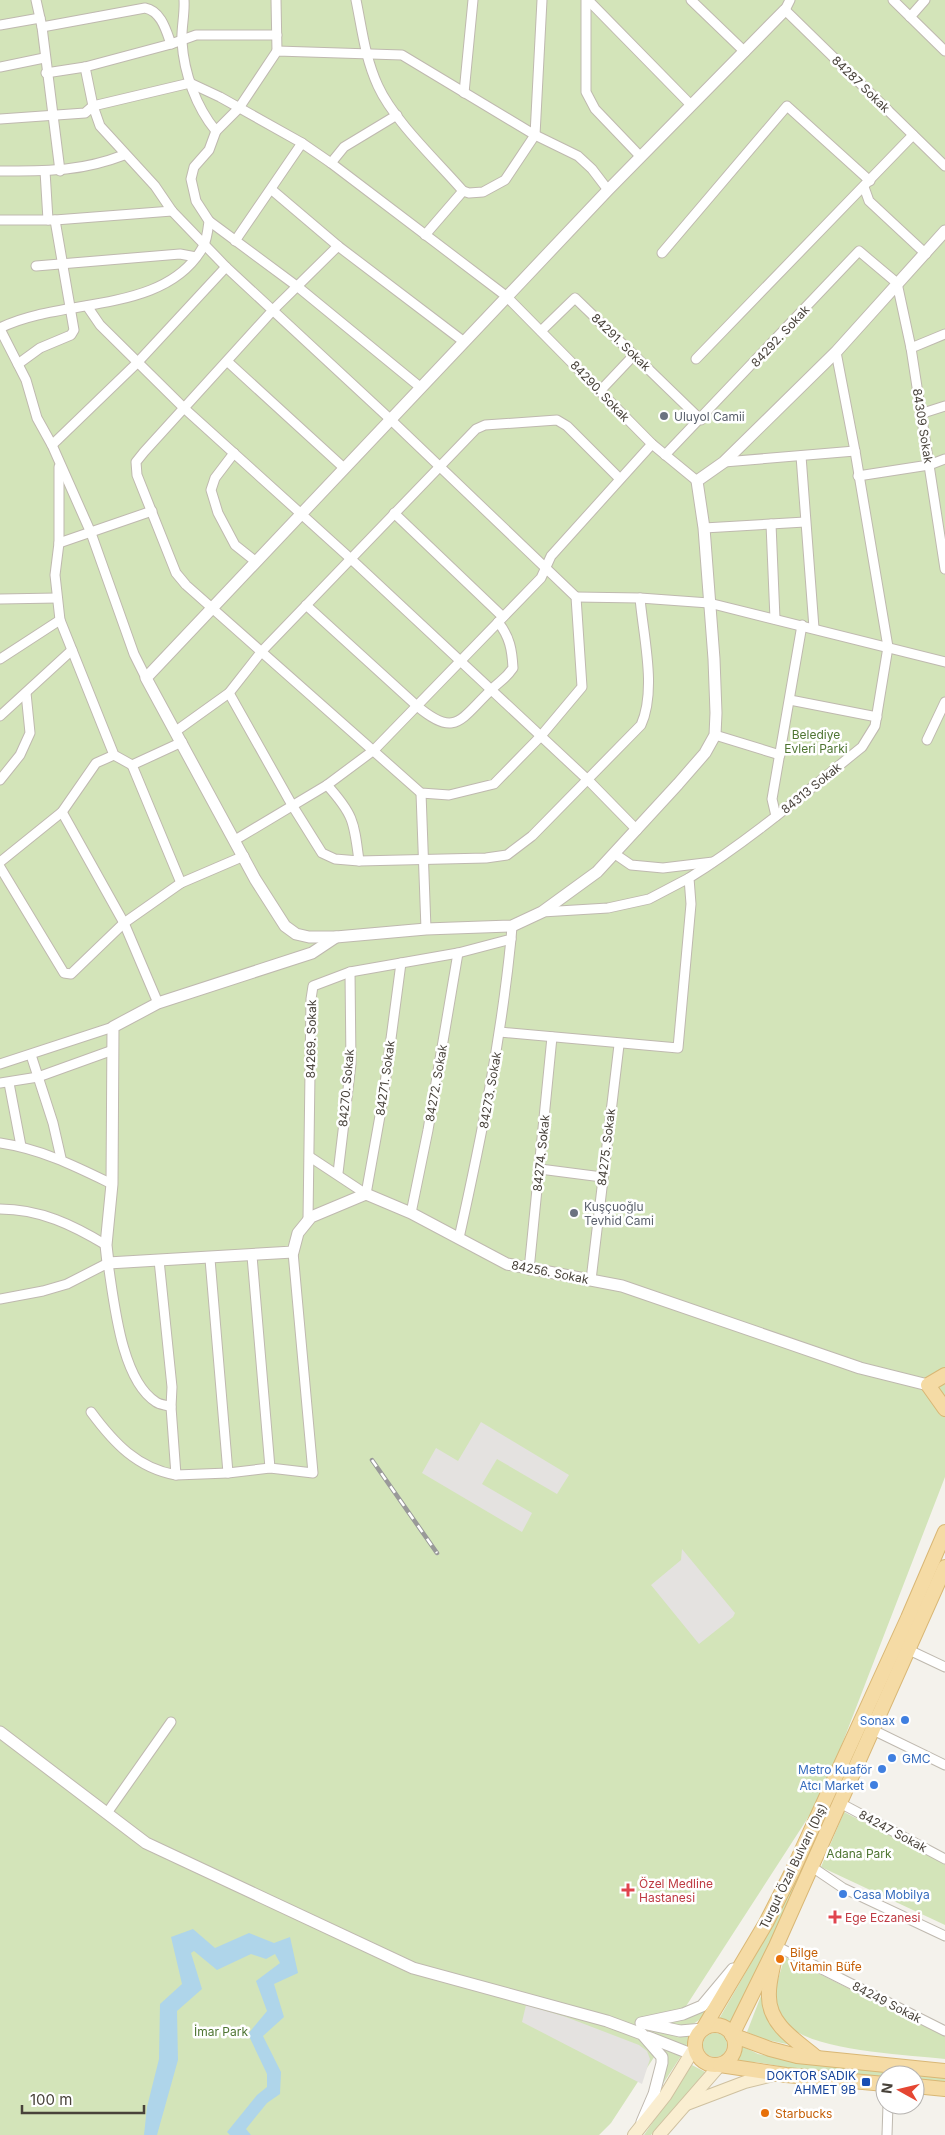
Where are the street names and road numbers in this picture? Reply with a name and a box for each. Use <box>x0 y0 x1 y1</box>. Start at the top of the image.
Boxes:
street label: 84287 Sokak <box>829 53 893 116</box>
street label: 84292. Sokak <box>748 302 813 370</box>
street label: 84291. Sokak <box>588 310 654 374</box>
street label: 84290. Sokak <box>567 357 633 425</box>
street label: 84309 Sokak <box>910 387 936 465</box>
street label: 84313 Sokak <box>778 759 844 817</box>
street label: 84269. Sokak <box>303 999 319 1078</box>
street label: 84271. Sokak <box>372 1039 398 1117</box>
street label: 84272. Sokak <box>422 1043 450 1123</box>
street label: 84270. Sokak <box>335 1048 357 1128</box>
street label: 84273. Sokak <box>476 1050 504 1130</box>
street label: 84275. Sokak <box>594 1107 618 1187</box>
street label: 84274. Sokak <box>529 1113 553 1192</box>
street label: 84256. Sokak <box>510 1257 590 1287</box>
street label: Turgut Özal Bulvarı (Dış) <box>756 1801 830 1931</box>
street label: 84247 Sokak <box>856 1807 930 1855</box>
street label: 84249 Sokak <box>850 1978 924 2026</box>

